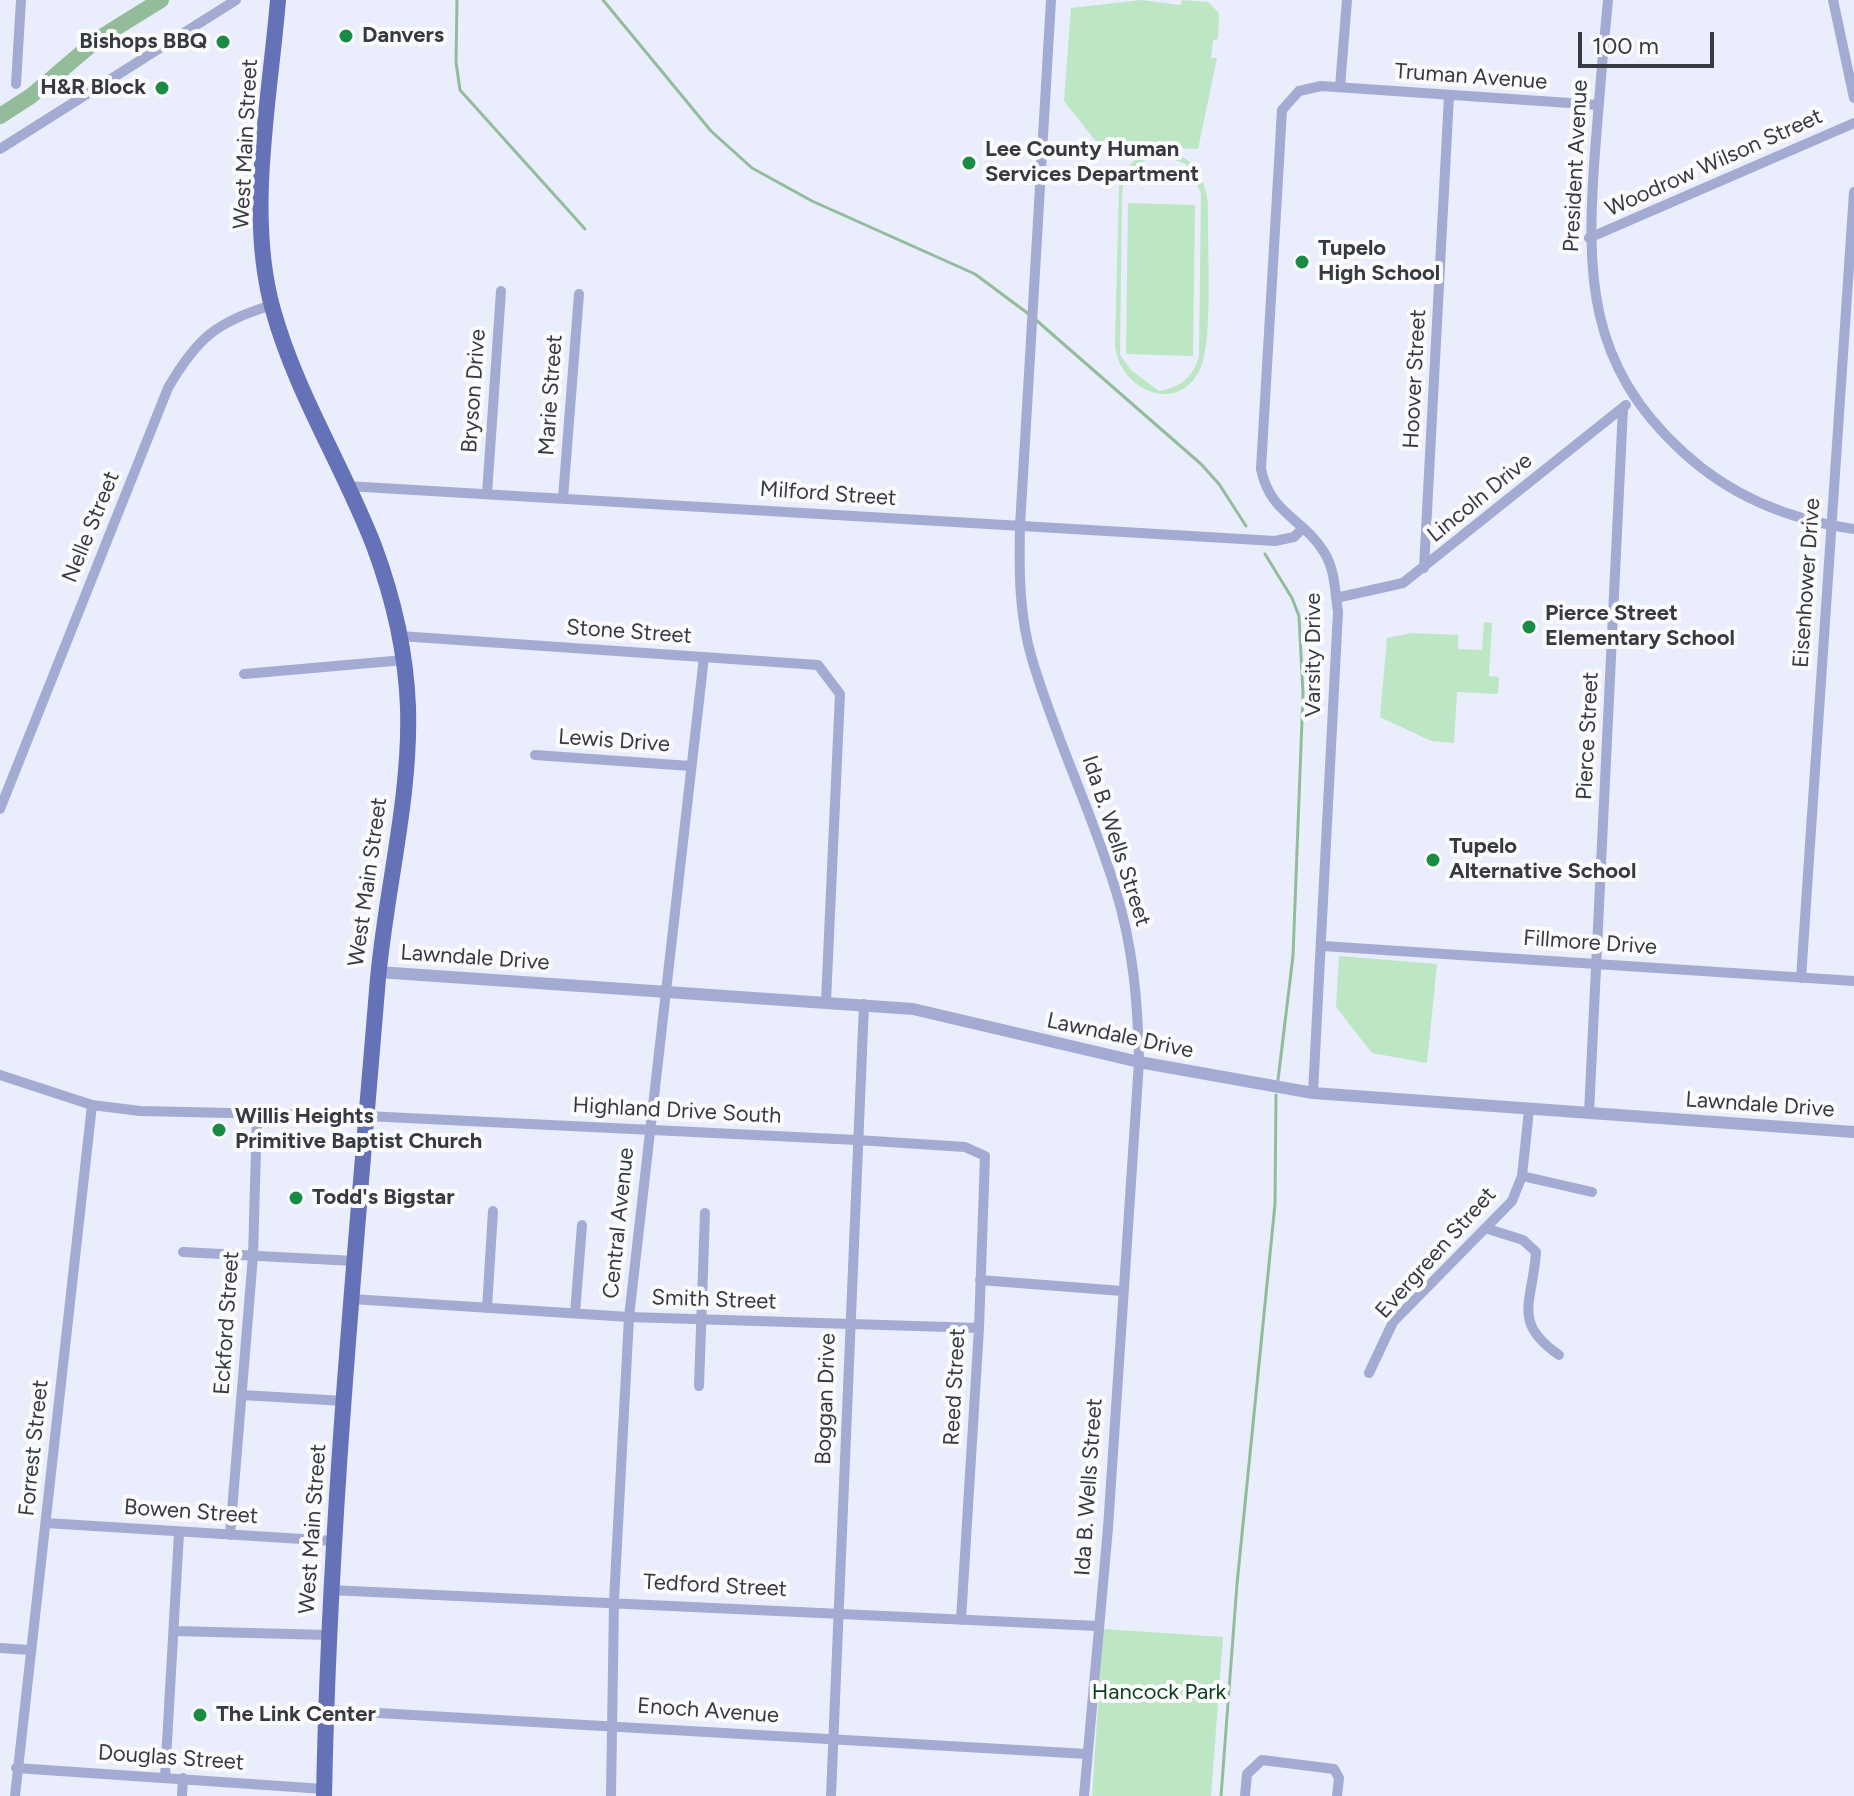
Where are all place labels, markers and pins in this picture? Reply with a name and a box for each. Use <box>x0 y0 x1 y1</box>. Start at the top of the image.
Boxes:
place label: Danvers <box>362 23 444 49</box>
marker: Danvers <box>337 27 355 45</box>
place label: Bishops BBQ <box>79 29 207 55</box>
marker: Bishops BBQ <box>214 33 232 51</box>
place label: H&R Block <box>40 75 146 101</box>
marker: H&R Block <box>153 79 171 97</box>
place label: Lee County Human Services Department <box>985 137 1199 188</box>
marker: Lee County Human Services Department <box>960 154 978 172</box>
place label: Tupelo High School <box>1318 236 1440 288</box>
marker: Tupelo High School <box>1293 253 1311 271</box>
place label: Pierce Street Elementary School <box>1545 601 1735 652</box>
marker: Pierce Street Elementary School <box>1520 618 1538 636</box>
place label: Tupelo Alternative School <box>1449 834 1636 886</box>
marker: Tupelo Alternative School <box>1424 851 1442 869</box>
place label: Willis Heights Primitive Baptist Church <box>235 1104 482 1156</box>
marker: Willis Heights Primitive Baptist Church <box>210 1121 228 1139</box>
place label: Todd's Bigstar <box>312 1185 455 1211</box>
marker: Todd's Bigstar <box>287 1189 305 1207</box>
place label: The Link Center <box>216 1702 376 1728</box>
marker: The Link Center <box>191 1706 209 1724</box>

